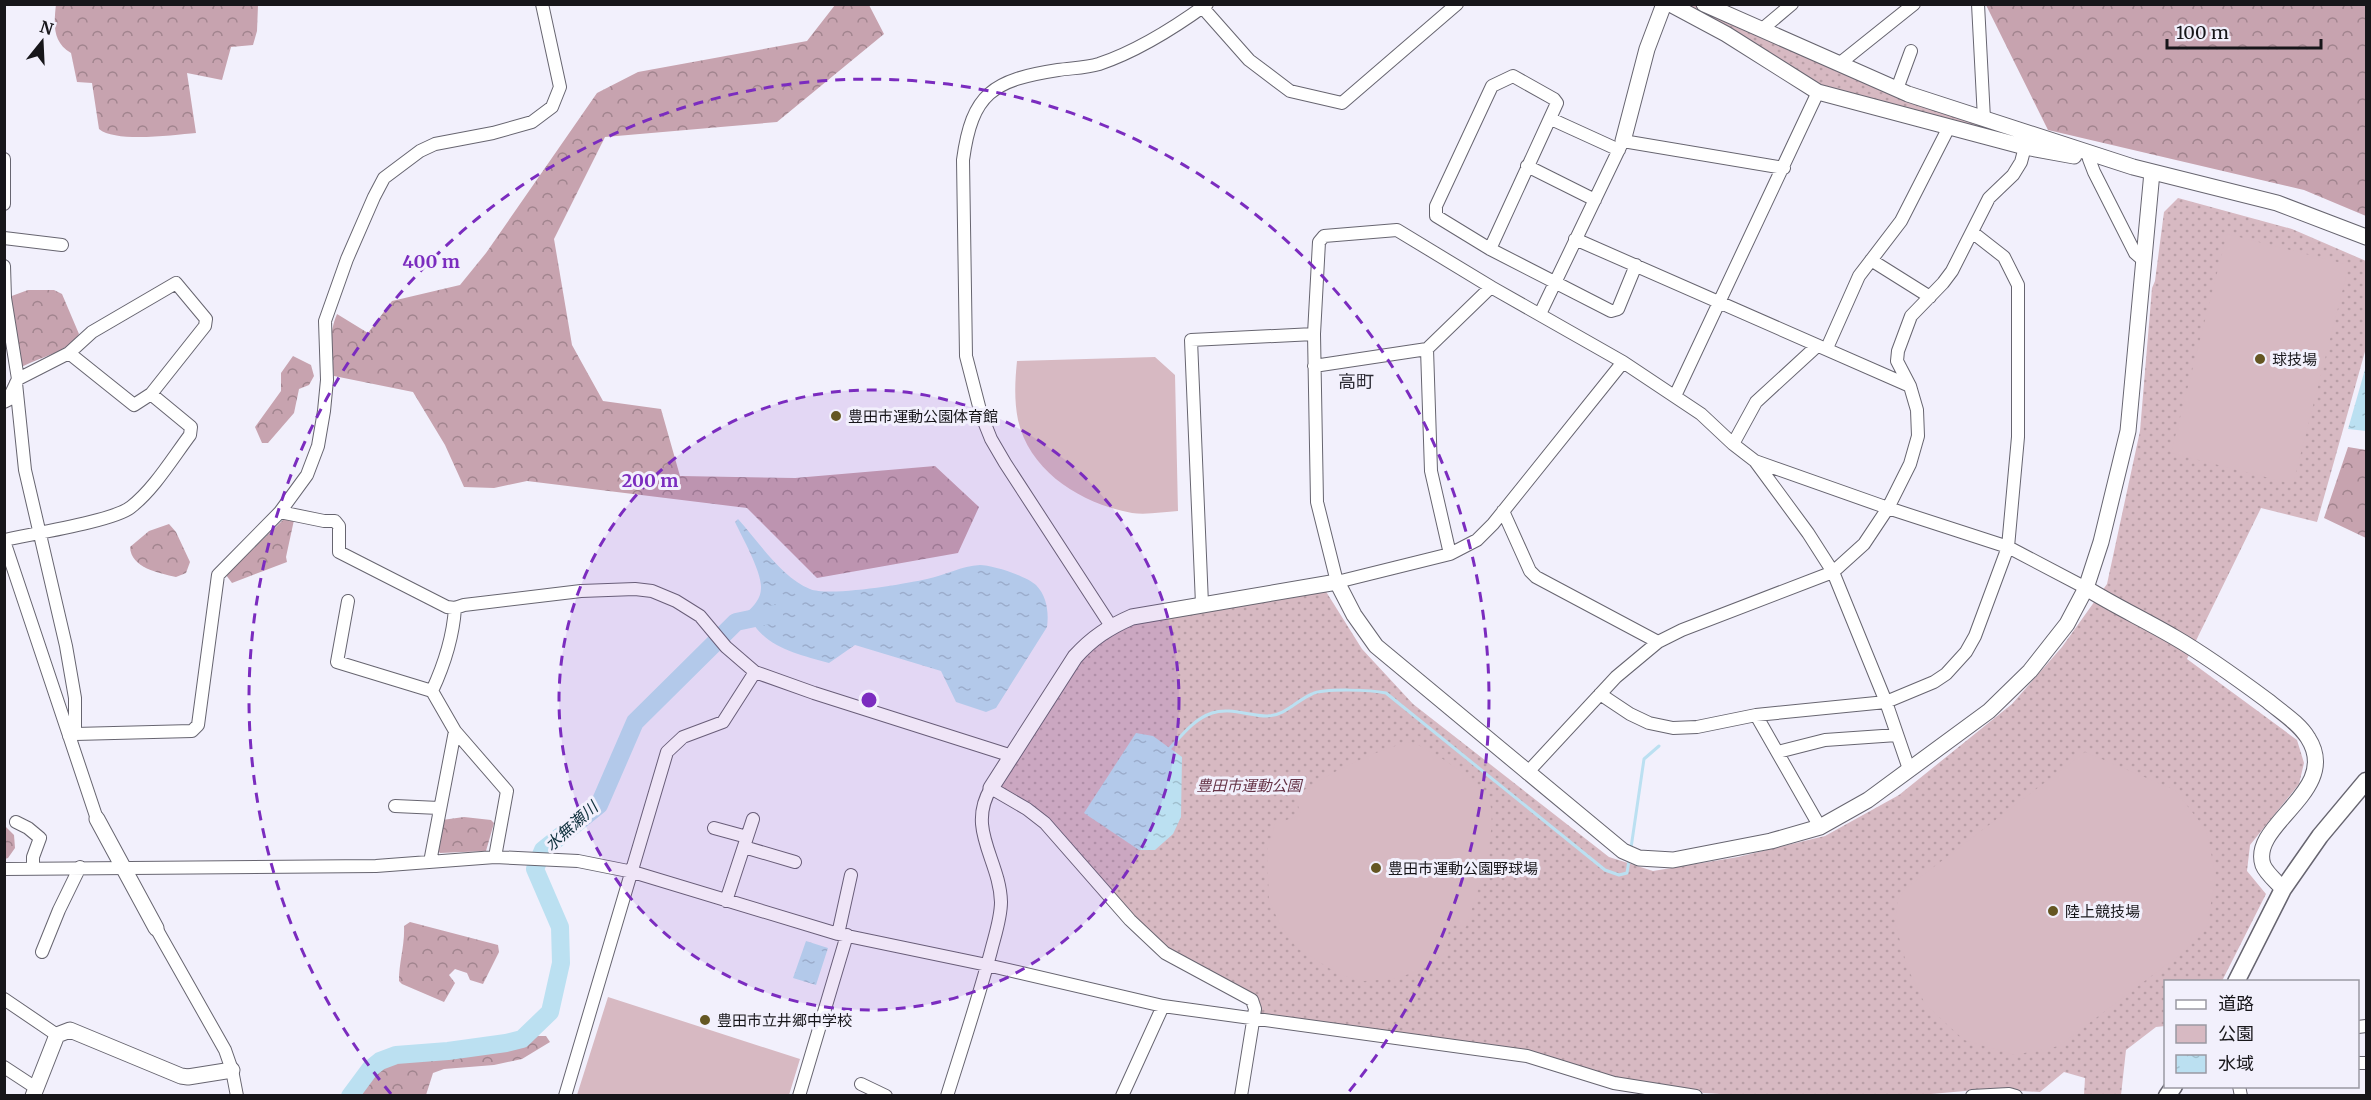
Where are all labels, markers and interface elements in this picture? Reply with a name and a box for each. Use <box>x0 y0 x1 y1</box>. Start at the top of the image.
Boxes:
north arrow <box>12 12 72 72</box>
scale bar <box>2167 12 2322 50</box>
text: N <box>38 16 56 39</box>
text: 100 m <box>2176 21 2229 44</box>
text: 400 m <box>402 250 460 273</box>
place label: 球技場 <box>2272 350 2317 369</box>
marker: 球技場 <box>2253 352 2267 366</box>
district label: 高町 <box>1338 370 1374 393</box>
place label: 豊田市運動公園体育館 <box>848 407 998 426</box>
marker: 豊田市運動公園体育館 <box>829 409 843 423</box>
text: 200 m <box>622 469 678 492</box>
centre of rings <box>859 690 879 710</box>
park label: 豊田市運動公園 <box>1196 776 1303 795</box>
water label: 水無瀬川 <box>541 796 603 855</box>
place label: 豊田市運動公園野球場 <box>1388 859 1538 878</box>
marker: 豊田市運動公園野球場 <box>1369 861 1383 875</box>
place label: 陸上競技場 <box>2065 902 2140 921</box>
marker: 陸上競技場 <box>2046 904 2060 918</box>
legend <box>2164 980 2359 1088</box>
text: 道路 <box>2218 992 2254 1015</box>
place label: 豊田市立井郷中学校 <box>717 1011 852 1030</box>
marker: 豊田市立井郷中学校 <box>698 1013 712 1027</box>
text: 公園 <box>2218 1022 2254 1045</box>
text: 水域 <box>2218 1052 2254 1075</box>

